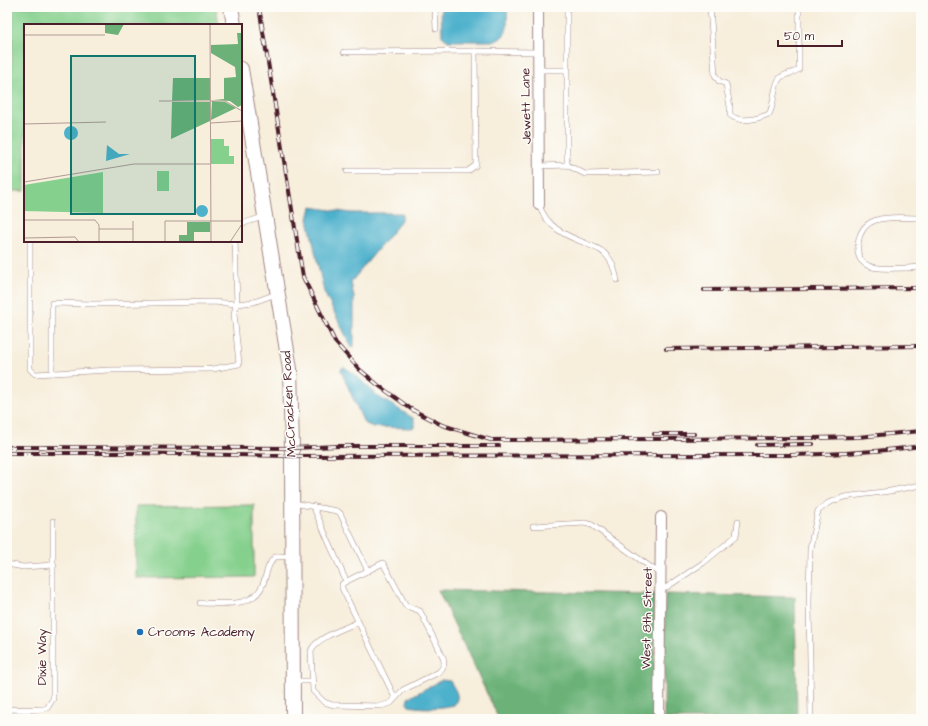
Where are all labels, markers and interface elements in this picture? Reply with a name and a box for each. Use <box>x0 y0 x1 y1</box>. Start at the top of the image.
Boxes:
scale bar <box>778 22 842 48</box>
inset map <box>24 24 242 242</box>
text: 50 m <box>784 28 815 45</box>
street label: Jewett Lane <box>516 68 536 144</box>
street label: McCracken Road <box>277 350 301 458</box>
street label: West 8th Street <box>637 566 657 669</box>
place label: Crooms Academy <box>148 623 255 642</box>
marker: Crooms Academy <box>135 627 145 637</box>
street label: Dixie Way <box>33 629 52 685</box>

